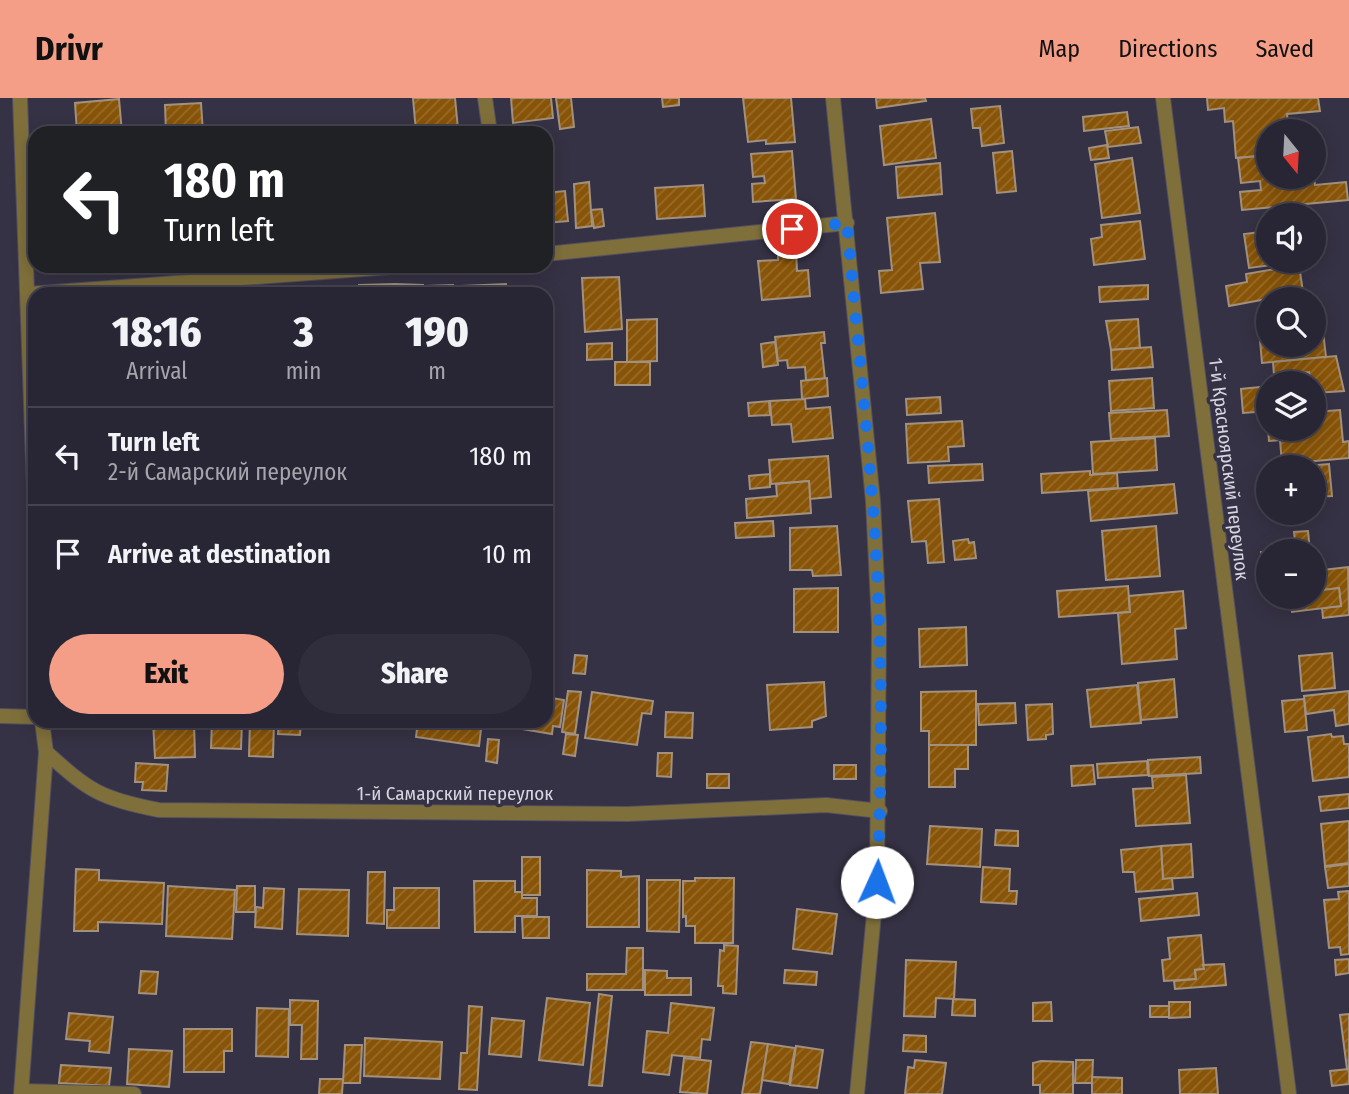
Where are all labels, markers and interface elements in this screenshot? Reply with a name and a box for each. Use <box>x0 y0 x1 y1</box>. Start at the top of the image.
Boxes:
text: Drivr <box>35 29 103 69</box>
text: Map <box>1039 35 1080 63</box>
text: Directions <box>1118 35 1217 63</box>
text: Saved <box>1255 35 1314 63</box>
north arrow <box>1256 119 1326 189</box>
map controls <box>1256 119 1326 609</box>
text: 180 m <box>164 151 285 210</box>
icon: left <box>49 154 140 245</box>
pin <box>762 199 822 259</box>
button: sound <box>1256 203 1326 273</box>
icon: arrive <box>773 210 811 248</box>
text: Turn left <box>164 211 274 249</box>
button: search <box>1256 287 1326 357</box>
text: 18:16 <box>112 307 202 357</box>
text: 3 <box>293 307 314 357</box>
text: 190 <box>405 307 469 357</box>
text: Arrival <box>126 357 187 385</box>
text: min <box>286 357 321 385</box>
text: m <box>428 357 446 385</box>
street label: 1-й Красноярский переулок <box>1204 357 1254 582</box>
button: layers <box>1256 371 1326 441</box>
text: Turn left <box>108 427 200 458</box>
icon: left <box>49 437 87 475</box>
text: 180 m <box>469 441 532 472</box>
button: + <box>1256 455 1326 525</box>
text: 2-й Самарский переулок <box>108 458 347 486</box>
icon: arrive <box>49 535 87 573</box>
text: Arrive at destination <box>108 539 331 570</box>
text: 10 m <box>482 539 532 570</box>
button: − <box>1256 539 1326 609</box>
button: Exit <box>49 634 284 714</box>
button: Share <box>298 634 532 714</box>
street label: 1-й Самарский переулок <box>357 782 553 805</box>
position arrow <box>840 845 914 919</box>

